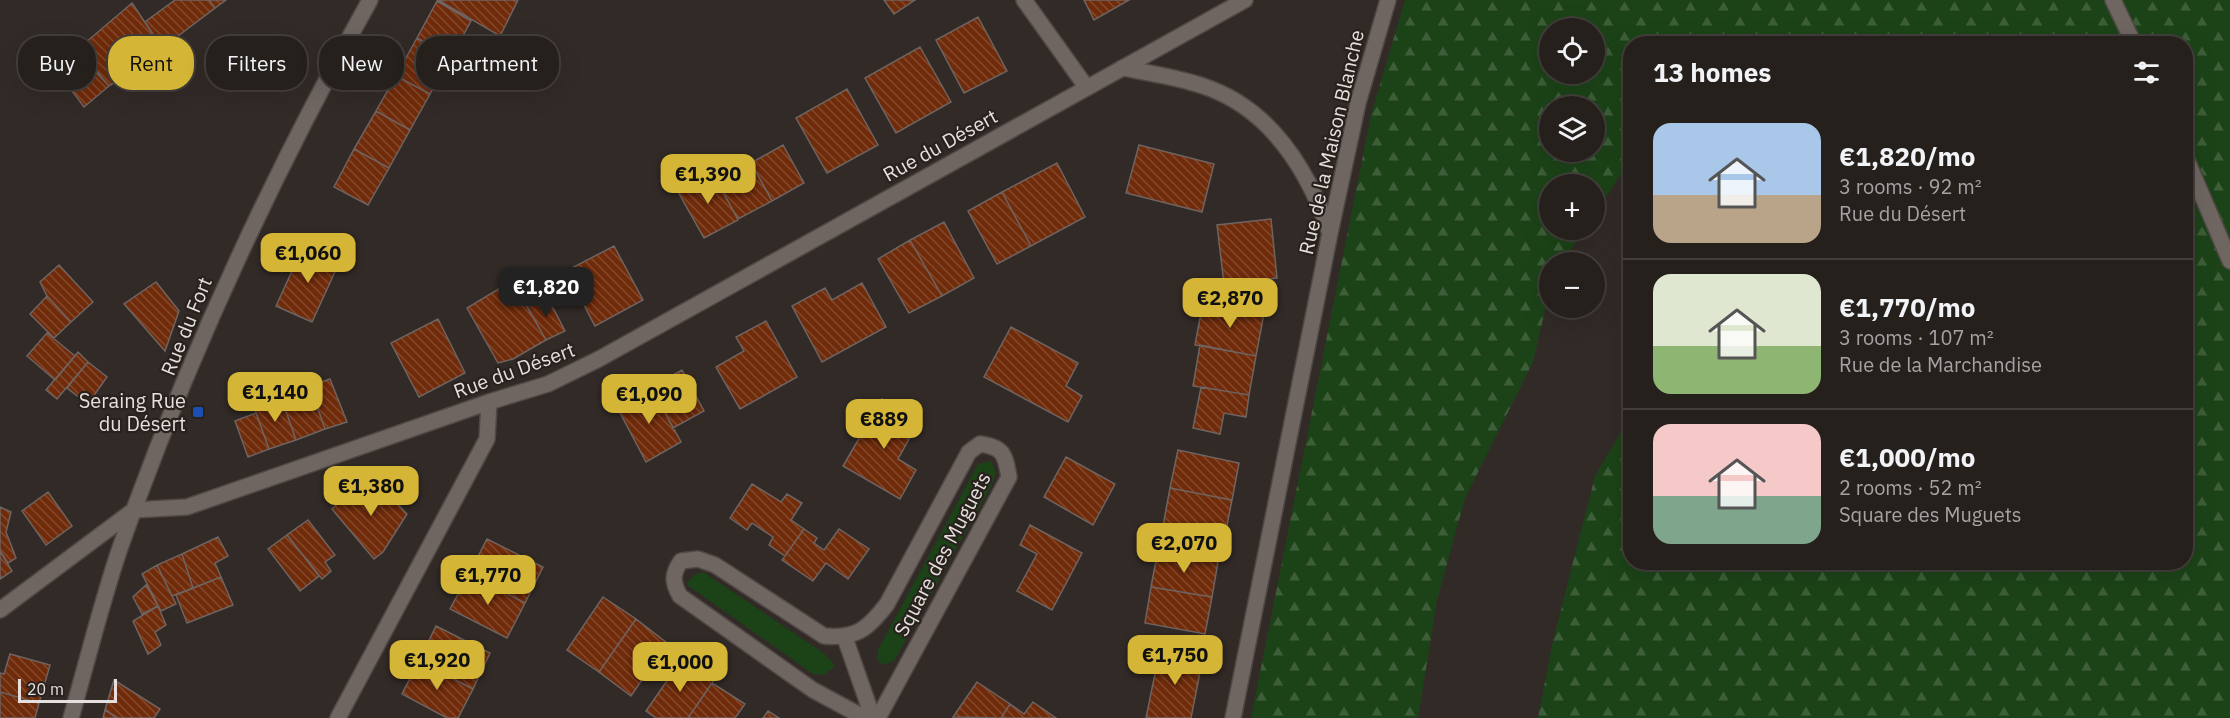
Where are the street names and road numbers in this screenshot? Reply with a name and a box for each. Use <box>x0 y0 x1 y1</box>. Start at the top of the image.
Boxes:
street label: Rue de la Maison Blanche <box>1292 27 1370 257</box>
street label: Rue du Désert <box>878 102 1002 188</box>
street label: Rue du Fort <box>154 273 218 379</box>
street label: Rue du Désert <box>450 336 578 404</box>
street label: Square des Muguets <box>887 467 997 641</box>

